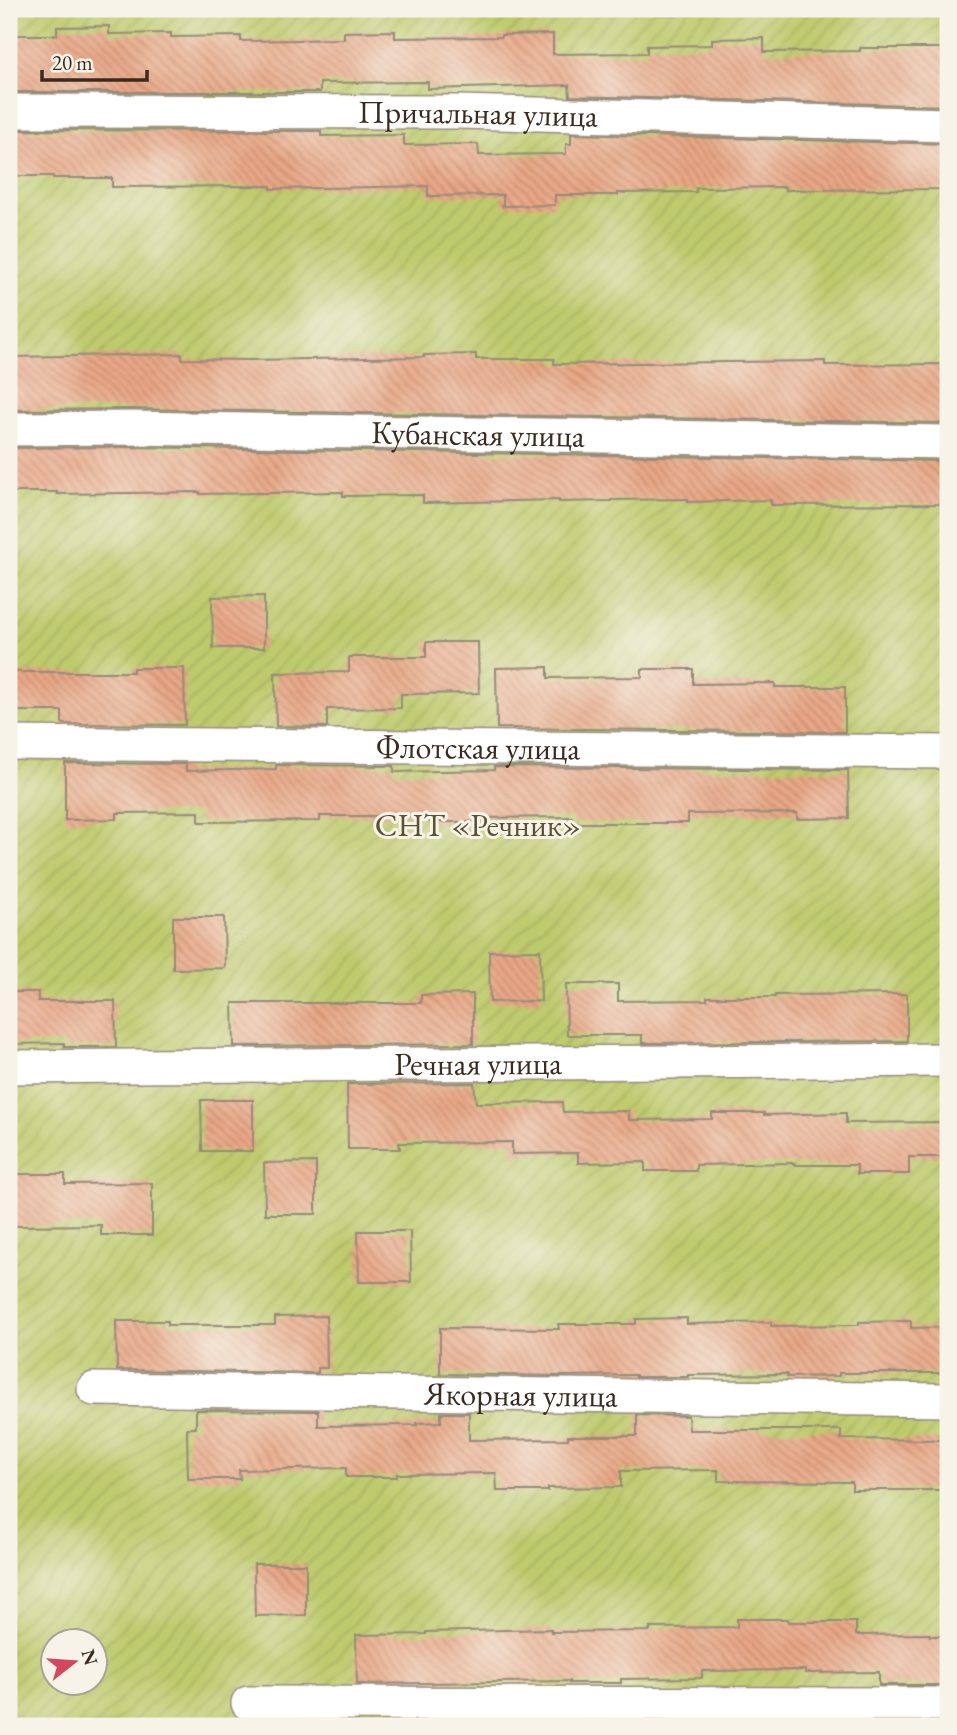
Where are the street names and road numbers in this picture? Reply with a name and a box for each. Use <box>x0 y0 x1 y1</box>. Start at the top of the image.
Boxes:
street label: Причальная улица <box>358 91 599 137</box>
street label: Кубанская улица <box>371 411 585 457</box>
street label: Флотская улица <box>376 726 581 769</box>
street label: Речная улица <box>394 1042 562 1085</box>
street label: Якорная улица <box>423 1372 618 1417</box>

